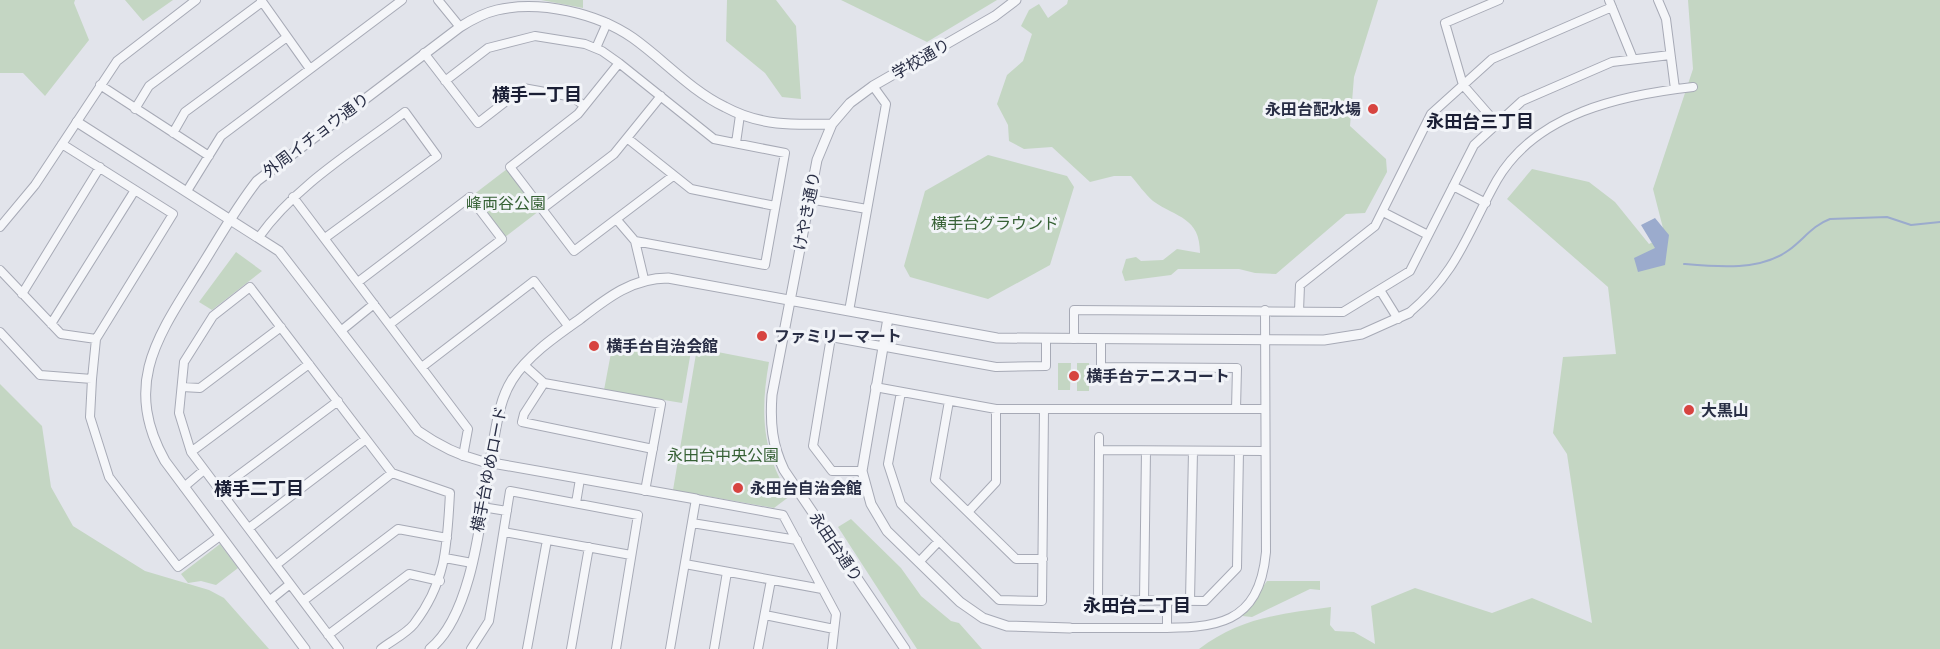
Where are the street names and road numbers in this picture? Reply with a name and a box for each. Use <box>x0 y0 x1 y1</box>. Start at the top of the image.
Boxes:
street label: 学校通り <box>889 35 953 83</box>
street label: 外周イチョウ通り <box>259 89 373 181</box>
street label: けやき通り <box>790 170 824 252</box>
street label: 横手台ゆめロード <box>467 404 511 534</box>
street label: 永田台通り <box>806 509 866 585</box>

